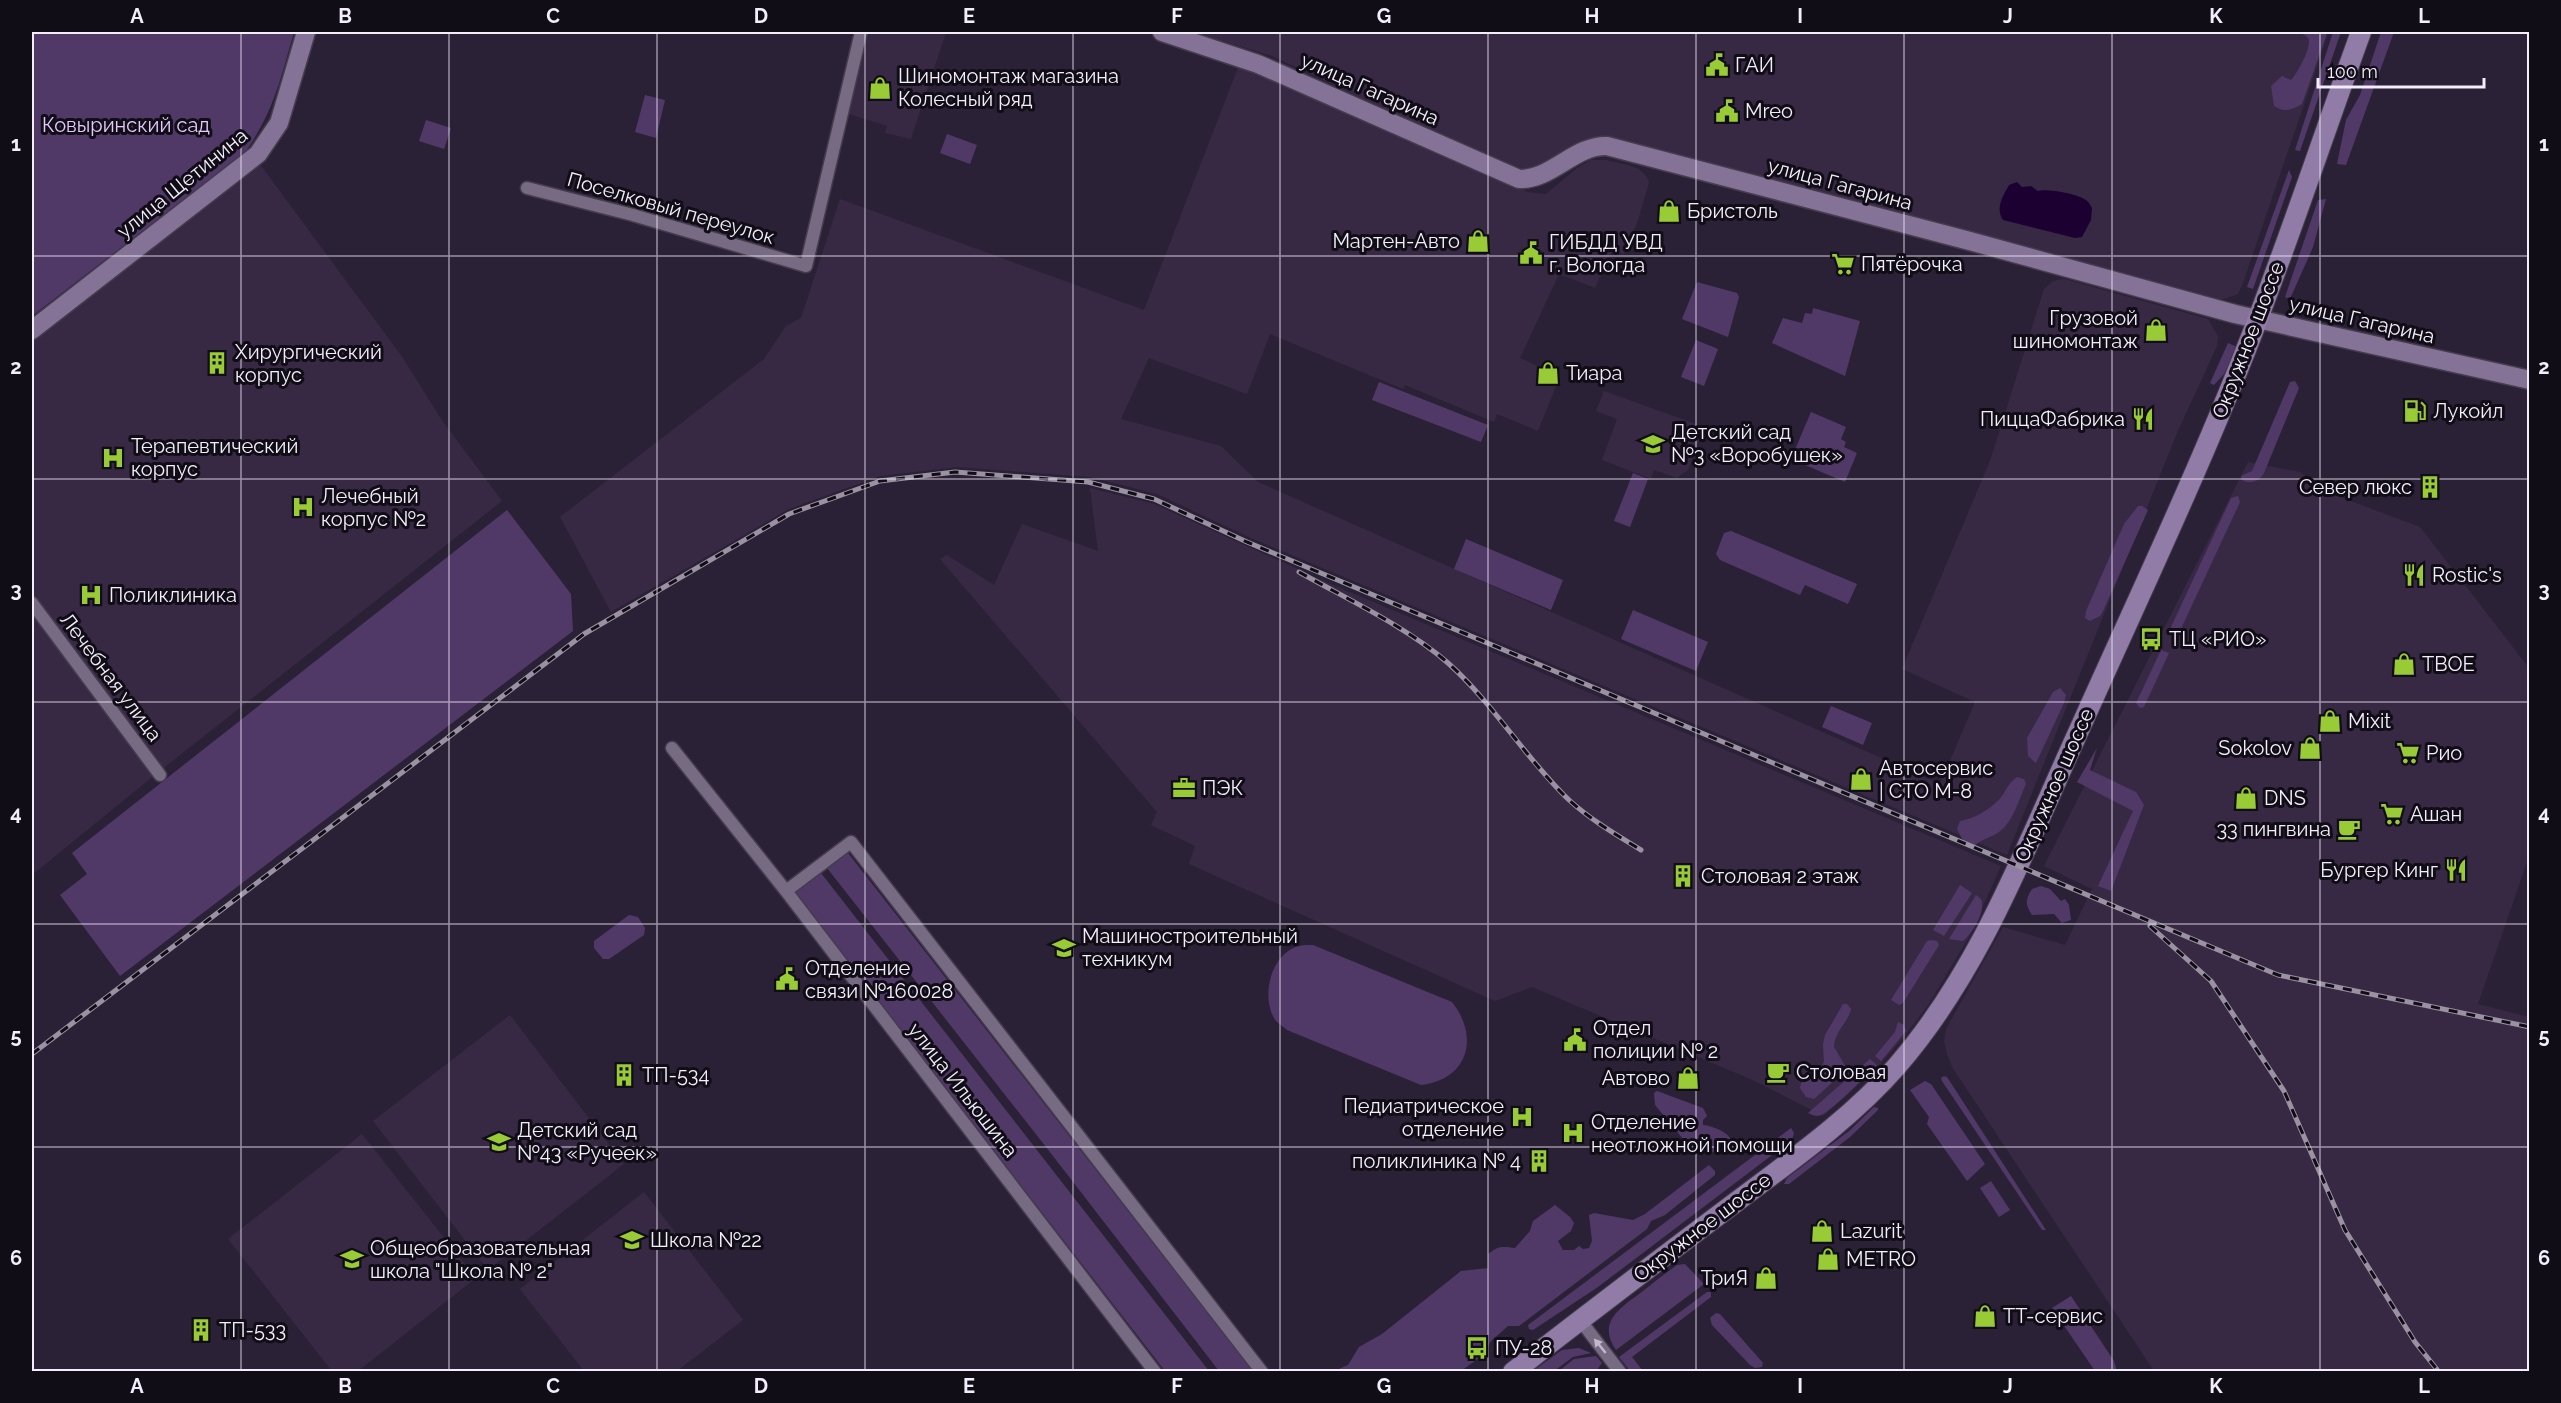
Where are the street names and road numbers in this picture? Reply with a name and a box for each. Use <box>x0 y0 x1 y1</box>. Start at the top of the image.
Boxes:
street label: улица Гагарина <box>1297 48 1443 130</box>
street label: улица Щетинина <box>112 123 252 243</box>
street label: улица Гагарина <box>1765 153 1915 215</box>
street label: Поселковый переулок <box>565 167 777 249</box>
street label: Окружное шоссе <box>2207 258 2289 422</box>
street label: улица Гагарина <box>2287 292 2437 348</box>
street label: Лечебная улица <box>55 608 167 746</box>
street label: Окружное шоссе <box>2009 704 2099 866</box>
street label: улица Ильюшина <box>903 1018 1023 1162</box>
street label: Окружное шоссе <box>1629 1167 1776 1286</box>

